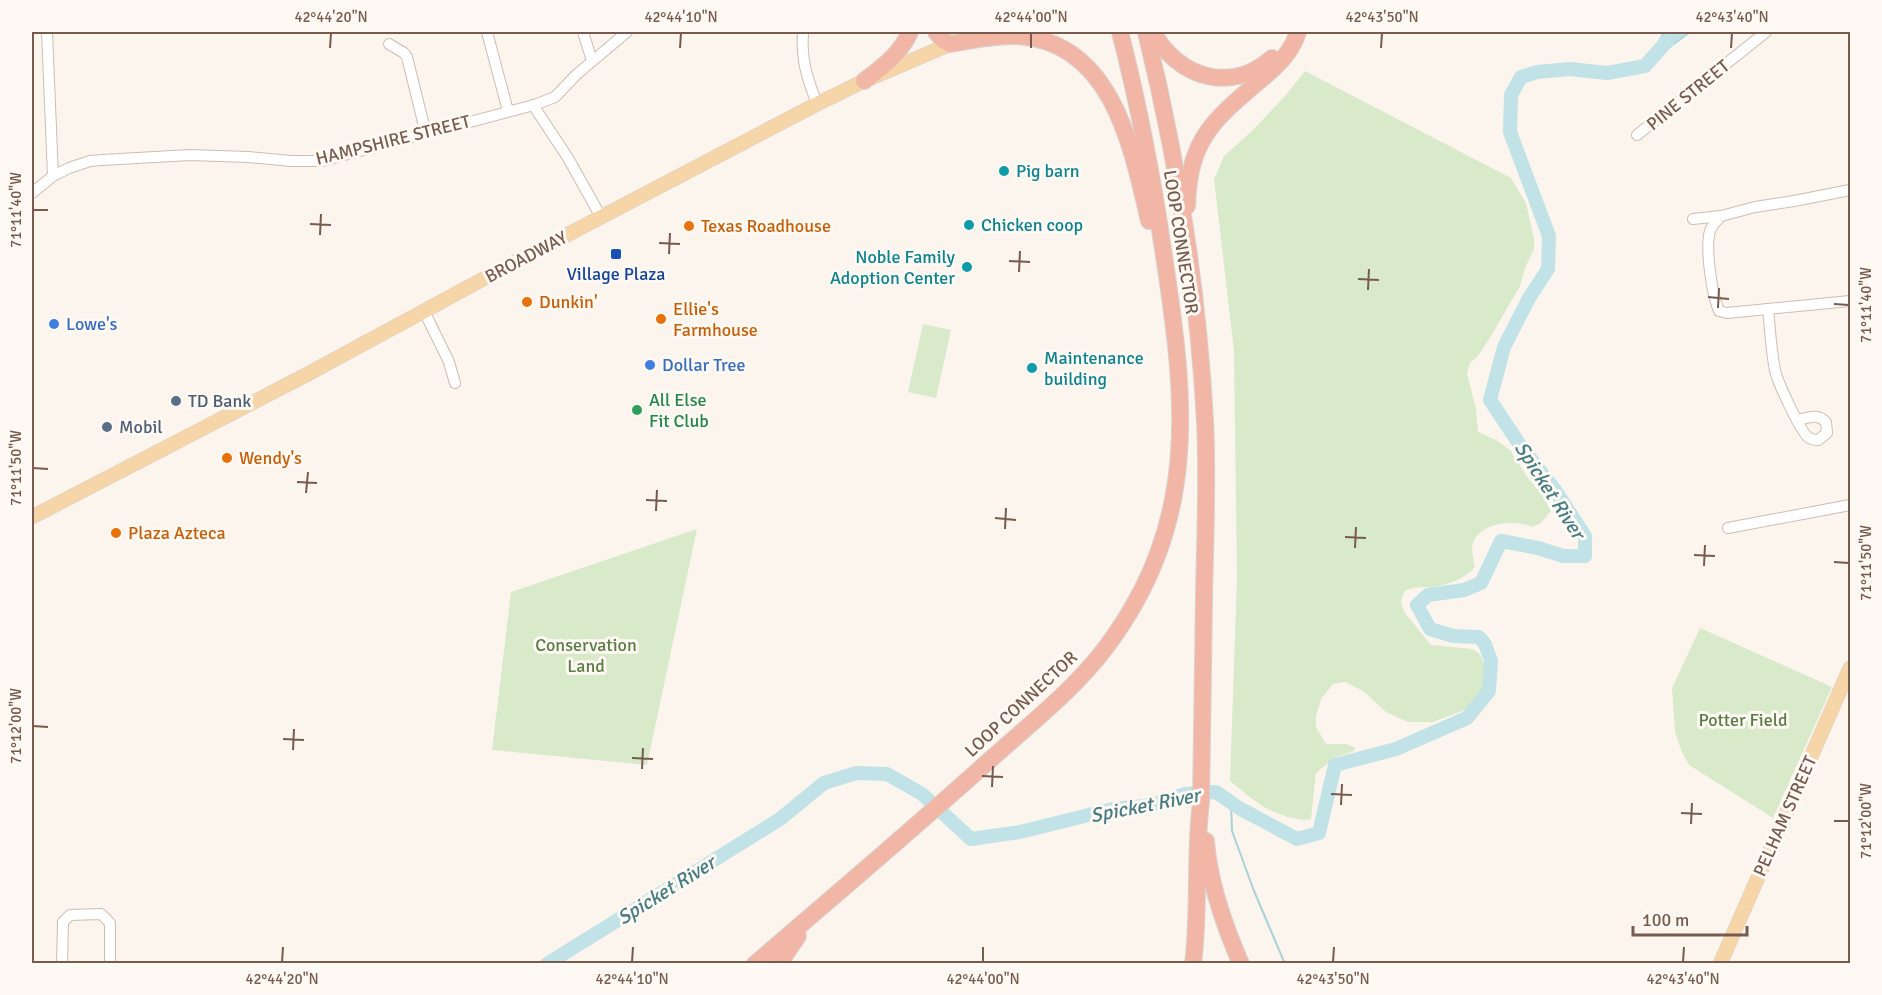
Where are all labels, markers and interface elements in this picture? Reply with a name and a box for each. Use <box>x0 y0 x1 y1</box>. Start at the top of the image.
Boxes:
text: 42°44'20"N <box>294 8 368 26</box>
text: 42°44'10"N <box>644 8 718 26</box>
text: 42°44'00"N <box>994 8 1068 26</box>
text: 42°43'50"N <box>1345 8 1419 26</box>
text: 42°43'40"N <box>1695 8 1769 26</box>
street label: PINE STREET <box>1642 55 1734 135</box>
street label: HAMPSHIRE STREET <box>313 110 473 170</box>
place label: Pig barn <box>1016 160 1080 182</box>
marker: Pig barn <box>997 164 1011 178</box>
street label: LOOP CONNECTOR <box>1159 168 1203 316</box>
text: 71°11'40"W <box>7 172 25 248</box>
place label: Chicken coop <box>981 214 1083 236</box>
place label: Texas Roadhouse <box>701 215 831 237</box>
marker: Chicken coop <box>962 218 976 232</box>
marker: Texas Roadhouse <box>682 219 696 233</box>
street label: BROADWAY <box>481 226 571 288</box>
place label: Noble Family Adoption Center <box>830 246 956 289</box>
marker: Village Plaza <box>609 247 623 261</box>
marker: Noble Family Adoption Center <box>960 260 974 274</box>
place label: Village Plaza <box>567 263 665 285</box>
text: 71°11'40"W <box>1857 267 1875 343</box>
place label: Dunkin' <box>539 291 598 313</box>
marker: Dunkin' <box>520 295 534 309</box>
place label: Ellie's Farmhouse <box>673 298 758 341</box>
marker: Ellie's Farmhouse <box>654 312 668 326</box>
place label: Lowe's <box>66 313 118 335</box>
marker: Lowe's <box>47 317 61 331</box>
place label: Maintenance building <box>1044 347 1144 390</box>
place label: Dollar Tree <box>662 354 745 376</box>
marker: Dollar Tree <box>643 358 657 372</box>
marker: Maintenance building <box>1025 361 1039 375</box>
place label: All Else Fit Club <box>649 389 709 432</box>
place label: TD Bank <box>188 390 251 412</box>
marker: TD Bank <box>169 394 183 408</box>
marker: All Else Fit Club <box>630 403 644 417</box>
place label: Mobil <box>119 416 163 438</box>
marker: Mobil <box>100 420 114 434</box>
text: 71°11'50"W <box>7 430 25 506</box>
water label: Spicket River <box>1509 437 1592 546</box>
place label: Wendy's <box>239 447 302 469</box>
marker: Wendy's <box>220 451 234 465</box>
place label: Plaza Azteca <box>128 522 226 544</box>
text: 71°11'50"W <box>1857 525 1875 601</box>
marker: Plaza Azteca <box>109 526 123 540</box>
park label: Conservation Land <box>535 634 637 677</box>
street label: LOOP CONNECTOR <box>960 646 1082 762</box>
text: 71°12'00"W <box>7 688 25 764</box>
park label: Potter Field <box>1699 709 1787 731</box>
street label: PELHAM STREET <box>1749 752 1821 880</box>
water label: Spicket River <box>1088 782 1205 828</box>
text: 71°12'00"W <box>1857 783 1875 859</box>
water label: Spicket River <box>613 849 722 930</box>
scale bar <box>1633 899 1747 937</box>
text: 100 m <box>1642 909 1689 931</box>
text: 42°44'20"N <box>245 970 319 988</box>
text: 42°44'10"N <box>595 970 669 988</box>
text: 42°44'00"N <box>946 970 1020 988</box>
text: 42°43'50"N <box>1296 970 1370 988</box>
text: 42°43'40"N <box>1646 970 1720 988</box>

